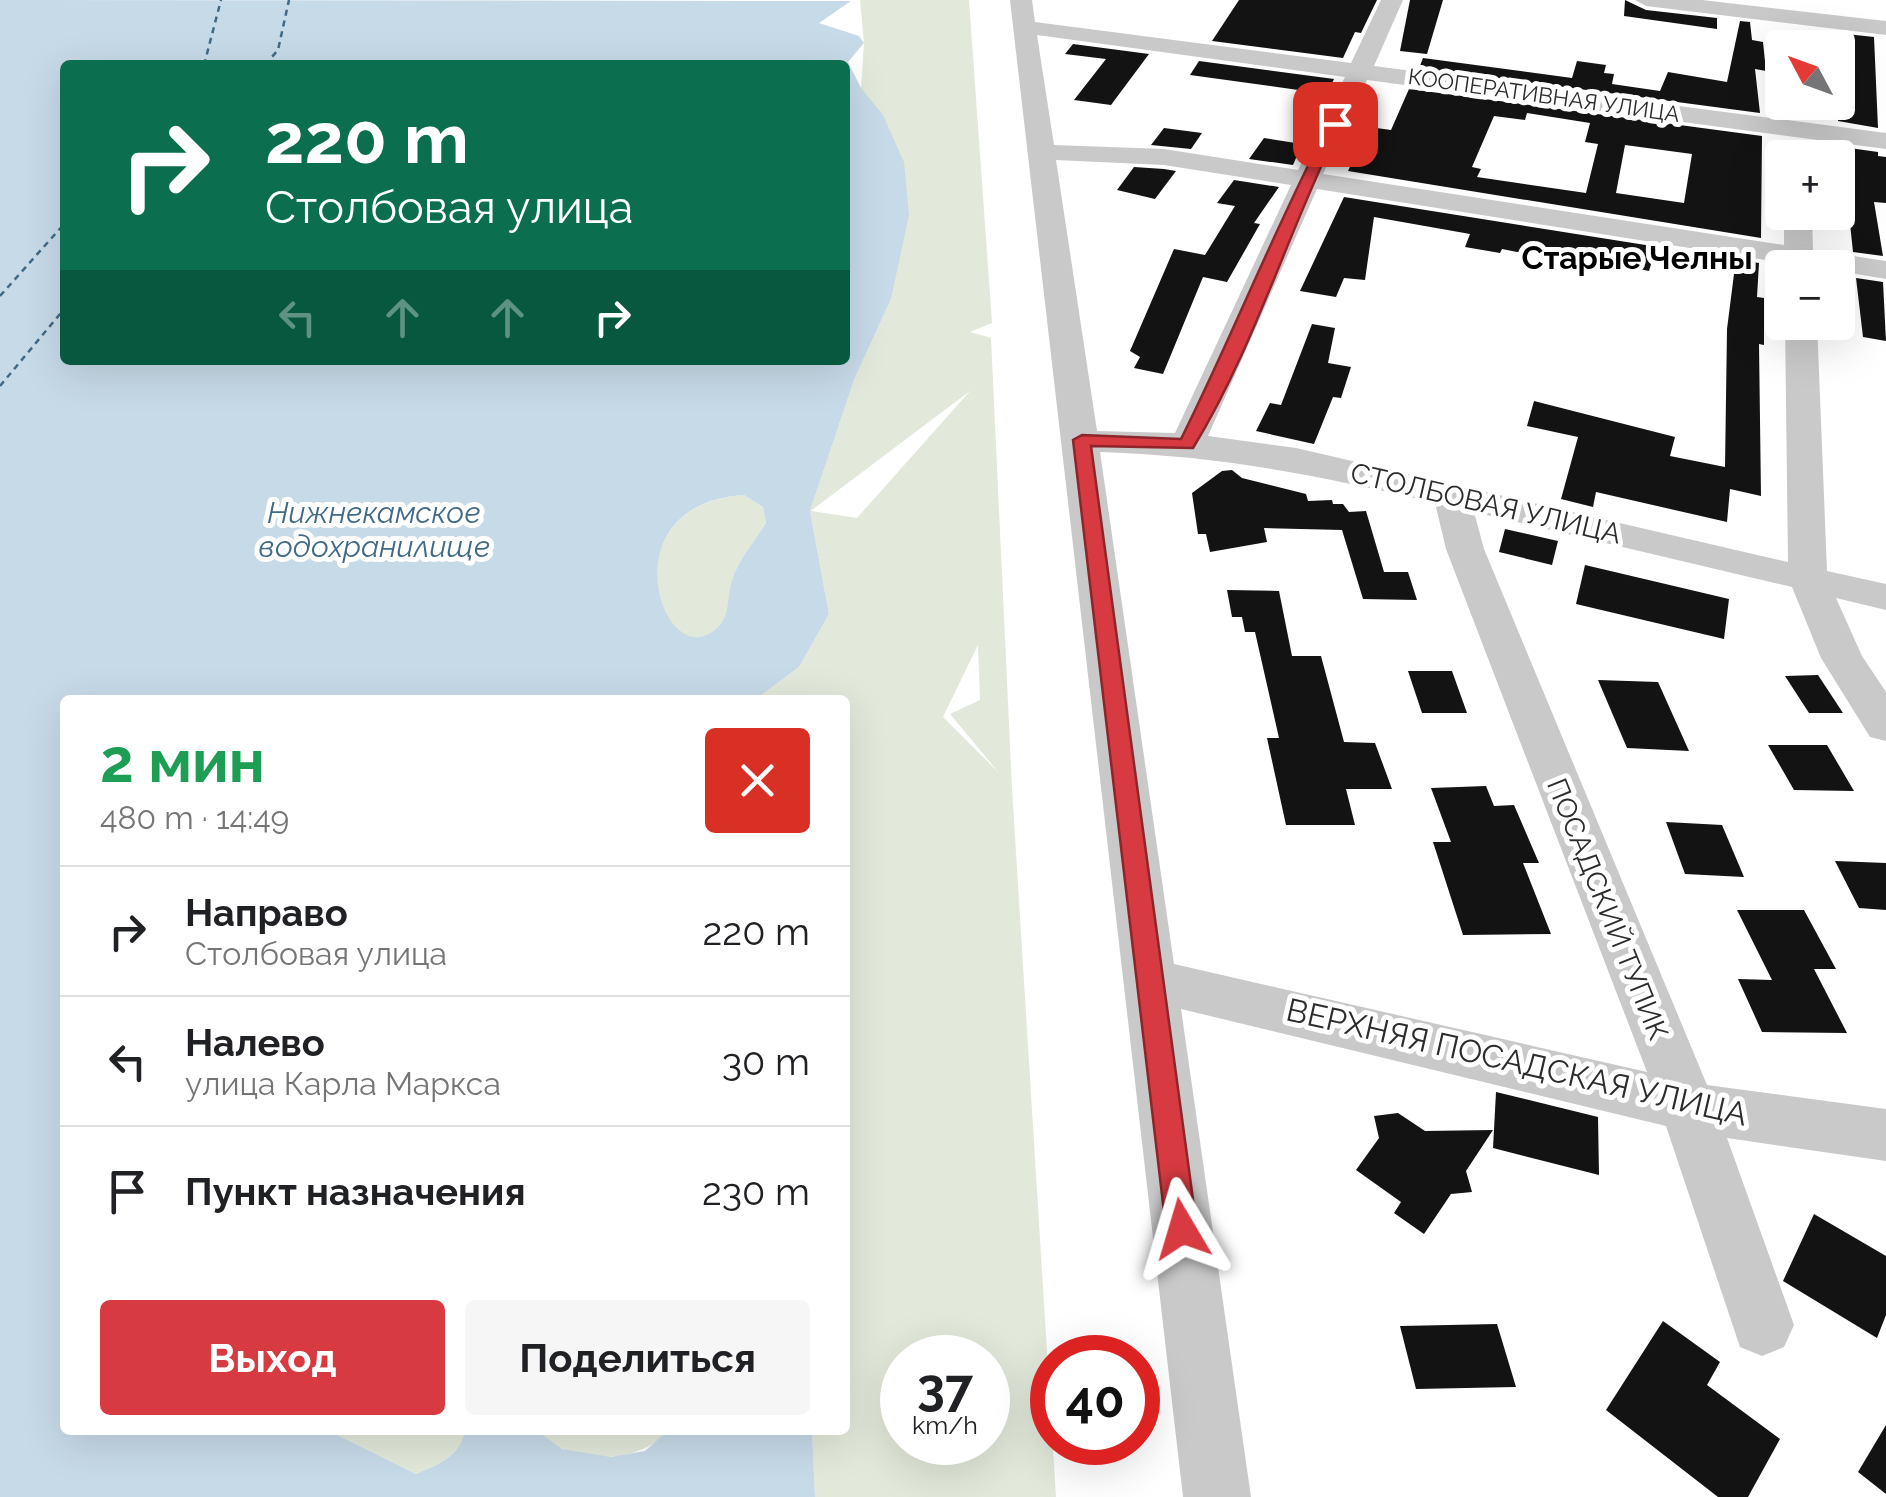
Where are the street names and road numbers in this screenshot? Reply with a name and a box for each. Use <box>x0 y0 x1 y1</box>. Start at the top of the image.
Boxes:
street label: КООПЕРАТИВНАЯ УЛИЦА <box>1407 63 1682 127</box>
street label: СТОЛБОВАЯ УЛИЦА <box>1347 456 1624 551</box>
street label: ПОСАДСКИЙ ТУПИК <box>1540 774 1675 1045</box>
street label: ВЕРХНЯЯ ПОСАДСКАЯ УЛИЦА <box>1283 990 1752 1133</box>

